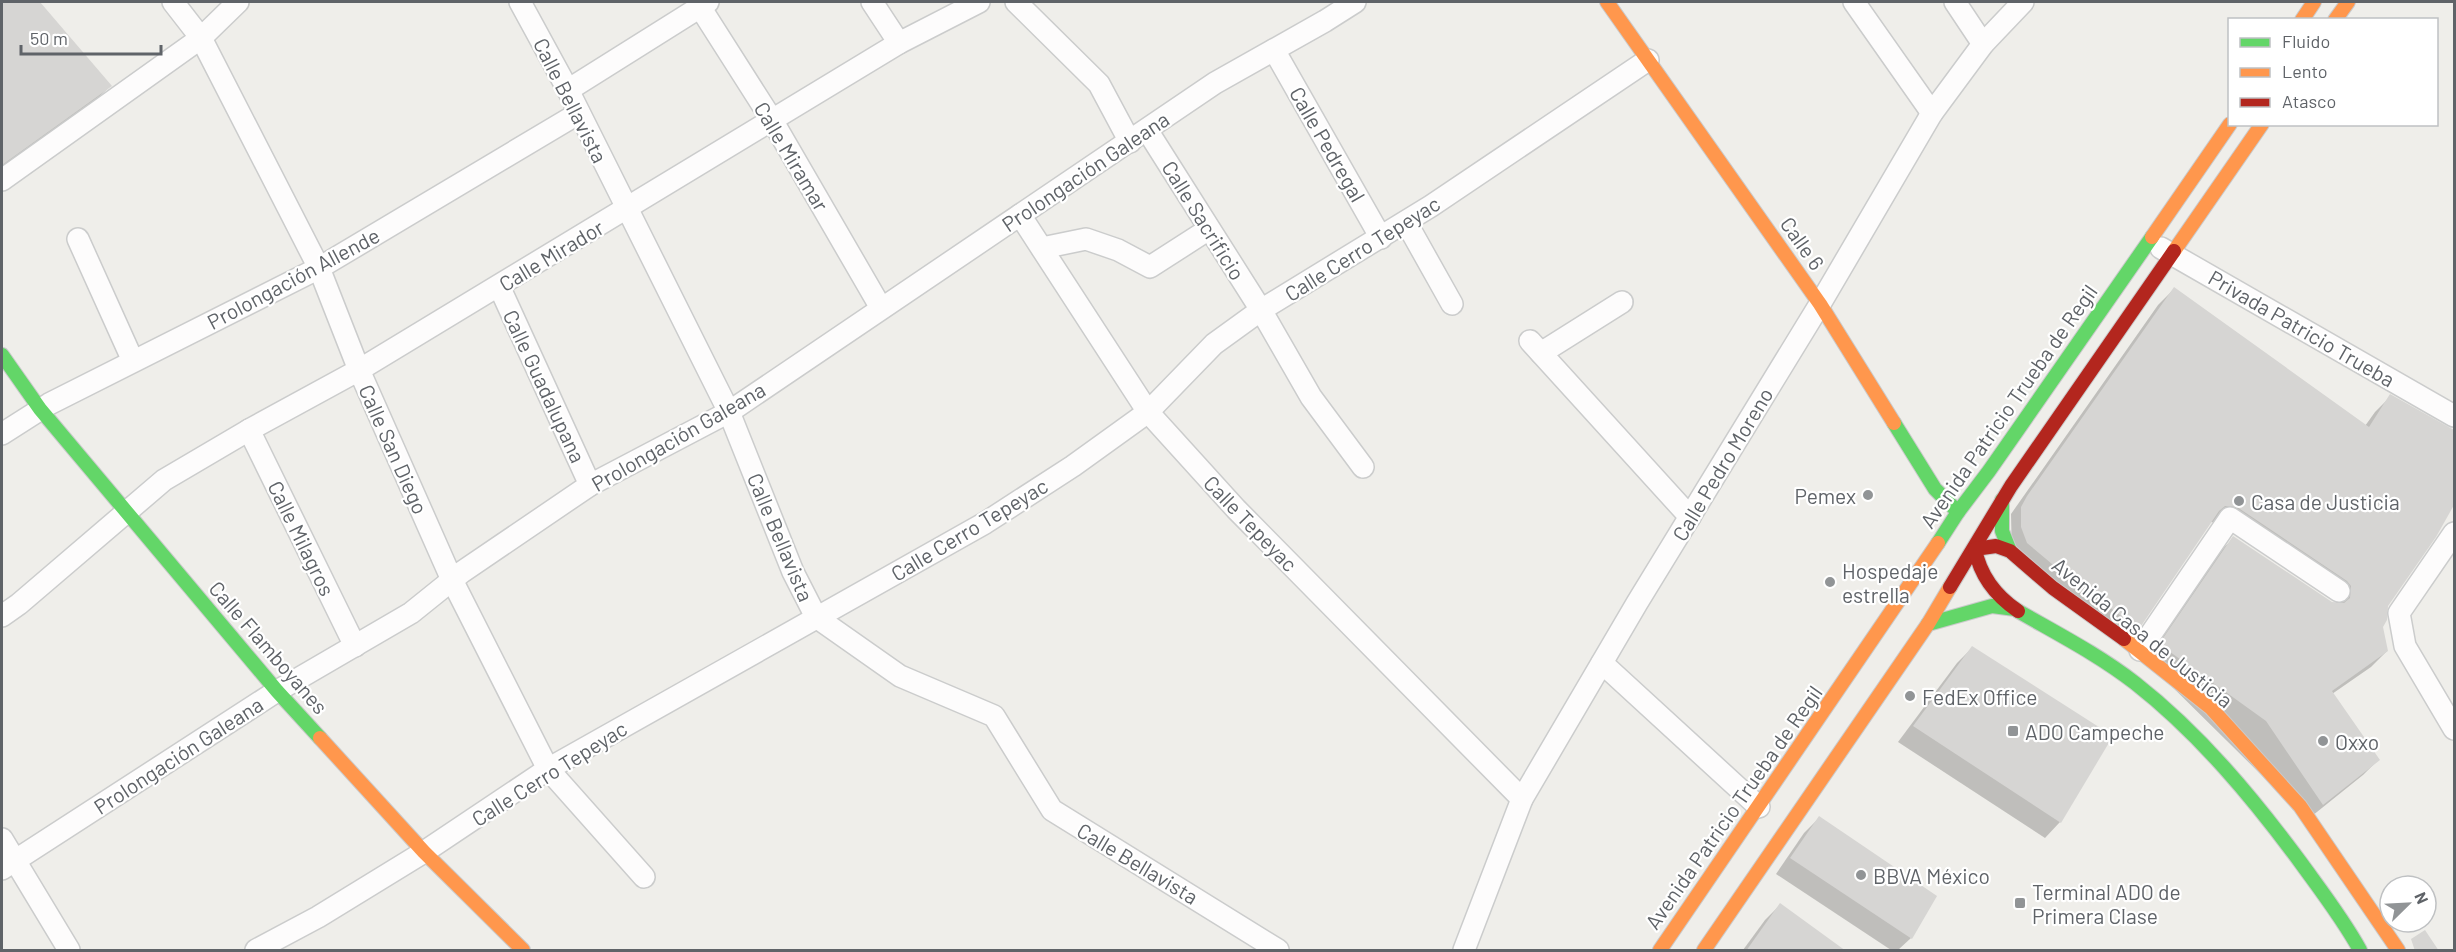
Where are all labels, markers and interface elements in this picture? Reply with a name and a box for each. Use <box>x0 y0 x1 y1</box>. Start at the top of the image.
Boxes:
scale bar <box>21 18 160 56</box>
legend <box>2228 18 2438 126</box>
text: 50 m <box>30 27 68 49</box>
text: Fluido <box>2282 30 2330 52</box>
street label: Calle Bellavista <box>529 33 613 167</box>
text: Lento <box>2282 60 2328 82</box>
street label: Calle Pedregal <box>1285 82 1371 206</box>
text: Atasco <box>2282 90 2336 112</box>
street label: Calle Miramar <box>750 97 835 215</box>
street label: Prolongación Galeana <box>997 106 1173 236</box>
street label: Calle Sacrificio <box>1157 156 1251 284</box>
street label: Calle Cerro Tepeyac <box>1280 190 1444 306</box>
street label: Calle 6 <box>1776 212 1830 274</box>
street label: Calle Mirador <box>494 214 608 296</box>
street label: Prolongación Allende <box>203 222 383 334</box>
street label: Privada Patricio Trueba <box>2204 264 2400 392</box>
street label: Avenida Patricio Trueba de Regil <box>1914 280 2102 532</box>
street label: Calle Guadalupana <box>499 306 591 466</box>
street label: Prolongación Galeana <box>587 376 769 496</box>
street label: Calle San Diego <box>354 380 434 518</box>
street label: Calle Pedro Moreno <box>1666 383 1778 545</box>
street label: Calle Bellavista <box>743 469 819 605</box>
street label: Calle Tepeyac <box>1199 470 1303 576</box>
street label: Calle Cerro Tepeyac <box>886 472 1052 586</box>
street label: Calle Milagros <box>263 477 341 599</box>
place label: Pemex <box>1795 483 1856 508</box>
marker: Pemex <box>1861 488 1875 502</box>
place label: Casa de Justicia <box>2251 489 2400 514</box>
marker: Casa de Justicia <box>2232 494 2246 508</box>
street label: Avenida Casa de Justicia <box>2048 552 2238 712</box>
place label: Hospedaje estrella <box>1842 558 1938 607</box>
street label: Calle Flamboyanes <box>204 575 334 719</box>
marker: Hospedaje estrella <box>1823 575 1837 589</box>
street label: Avenida Patricio Trueba de Regil <box>1639 681 1827 933</box>
place label: FedEx Office <box>1922 684 2038 709</box>
marker: FedEx Office <box>1903 689 1917 703</box>
street label: Prolongación Galeana <box>89 691 267 819</box>
street label: Calle Cerro Tepeyac <box>467 715 631 831</box>
place label: ADO Campeche <box>2025 719 2165 744</box>
marker: ADO Campeche <box>2006 724 2020 738</box>
place label: Oxxo <box>2335 729 2379 754</box>
marker: Oxxo <box>2316 734 2330 748</box>
street label: Calle Bellavista <box>1073 817 1203 909</box>
place label: BBVA México <box>1873 863 1990 888</box>
marker: BBVA México <box>1854 868 1868 882</box>
north arrow <box>2378 874 2438 934</box>
place label: Terminal ADO de Primera Clase <box>2032 879 2181 928</box>
text: N <box>2411 889 2433 906</box>
marker: Terminal ADO de Primera Clase <box>2013 896 2027 910</box>

